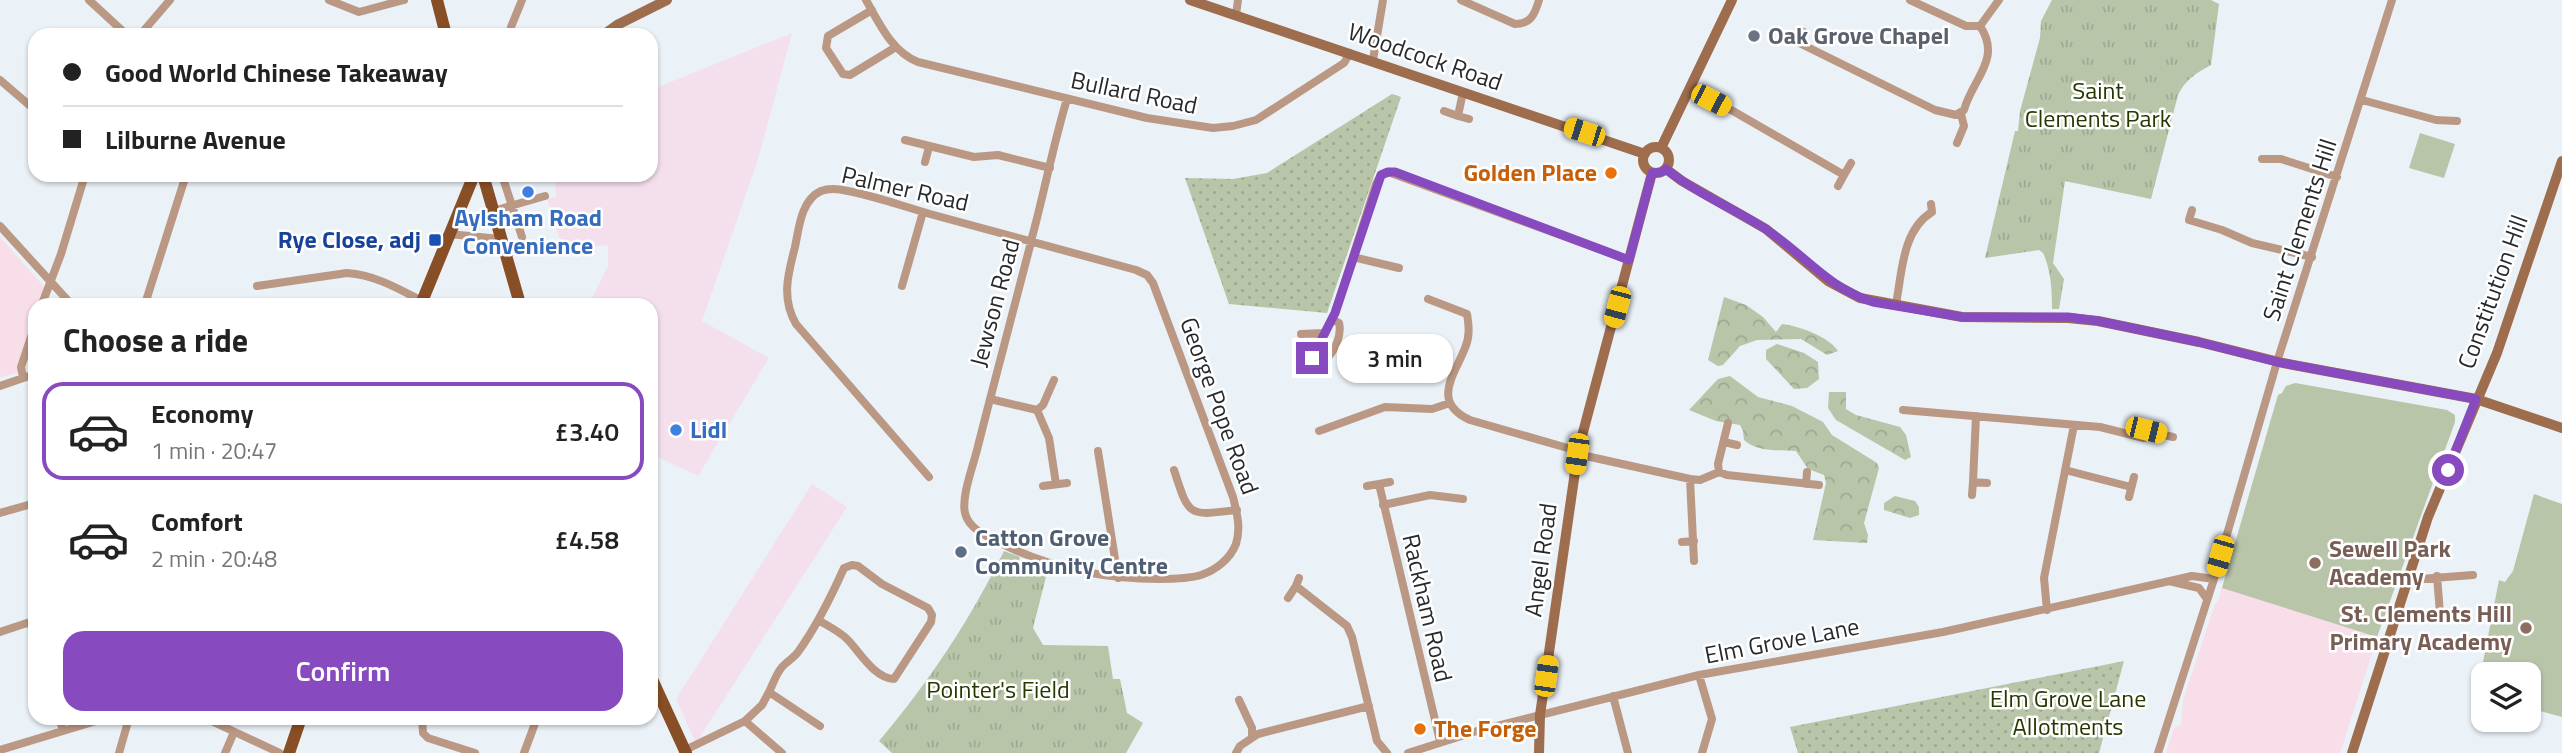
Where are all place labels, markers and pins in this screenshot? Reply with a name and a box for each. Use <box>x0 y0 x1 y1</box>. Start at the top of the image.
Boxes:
place label: Oak Grove Chapel <box>1768 17 1949 53</box>
marker: Oak Grove Chapel <box>1746 28 1762 44</box>
place label: Golden Place <box>1463 154 1597 190</box>
marker: Golden Place <box>1603 165 1619 181</box>
marker: Aylsham Road Convenience <box>520 184 536 200</box>
place label: Aylsham Road Convenience <box>454 199 602 263</box>
place label: Rye Close, adj <box>278 221 421 257</box>
marker: Rye Close, adj <box>427 232 443 248</box>
place label: Lidl <box>690 411 727 447</box>
marker: Lidl <box>668 422 684 438</box>
place label: Catton Grove Community Centre <box>975 519 1168 583</box>
place label: Sewell Park Academy <box>2329 530 2452 594</box>
marker: Catton Grove Community Centre <box>953 544 969 560</box>
marker: Sewell Park Academy <box>2307 555 2323 571</box>
place label: St. Clements Hill Primary Academy <box>2329 595 2512 659</box>
marker: St. Clements Hill Primary Academy <box>2518 620 2534 636</box>
place label: The Forge <box>1434 710 1537 746</box>
marker: The Forge <box>1412 721 1428 737</box>

